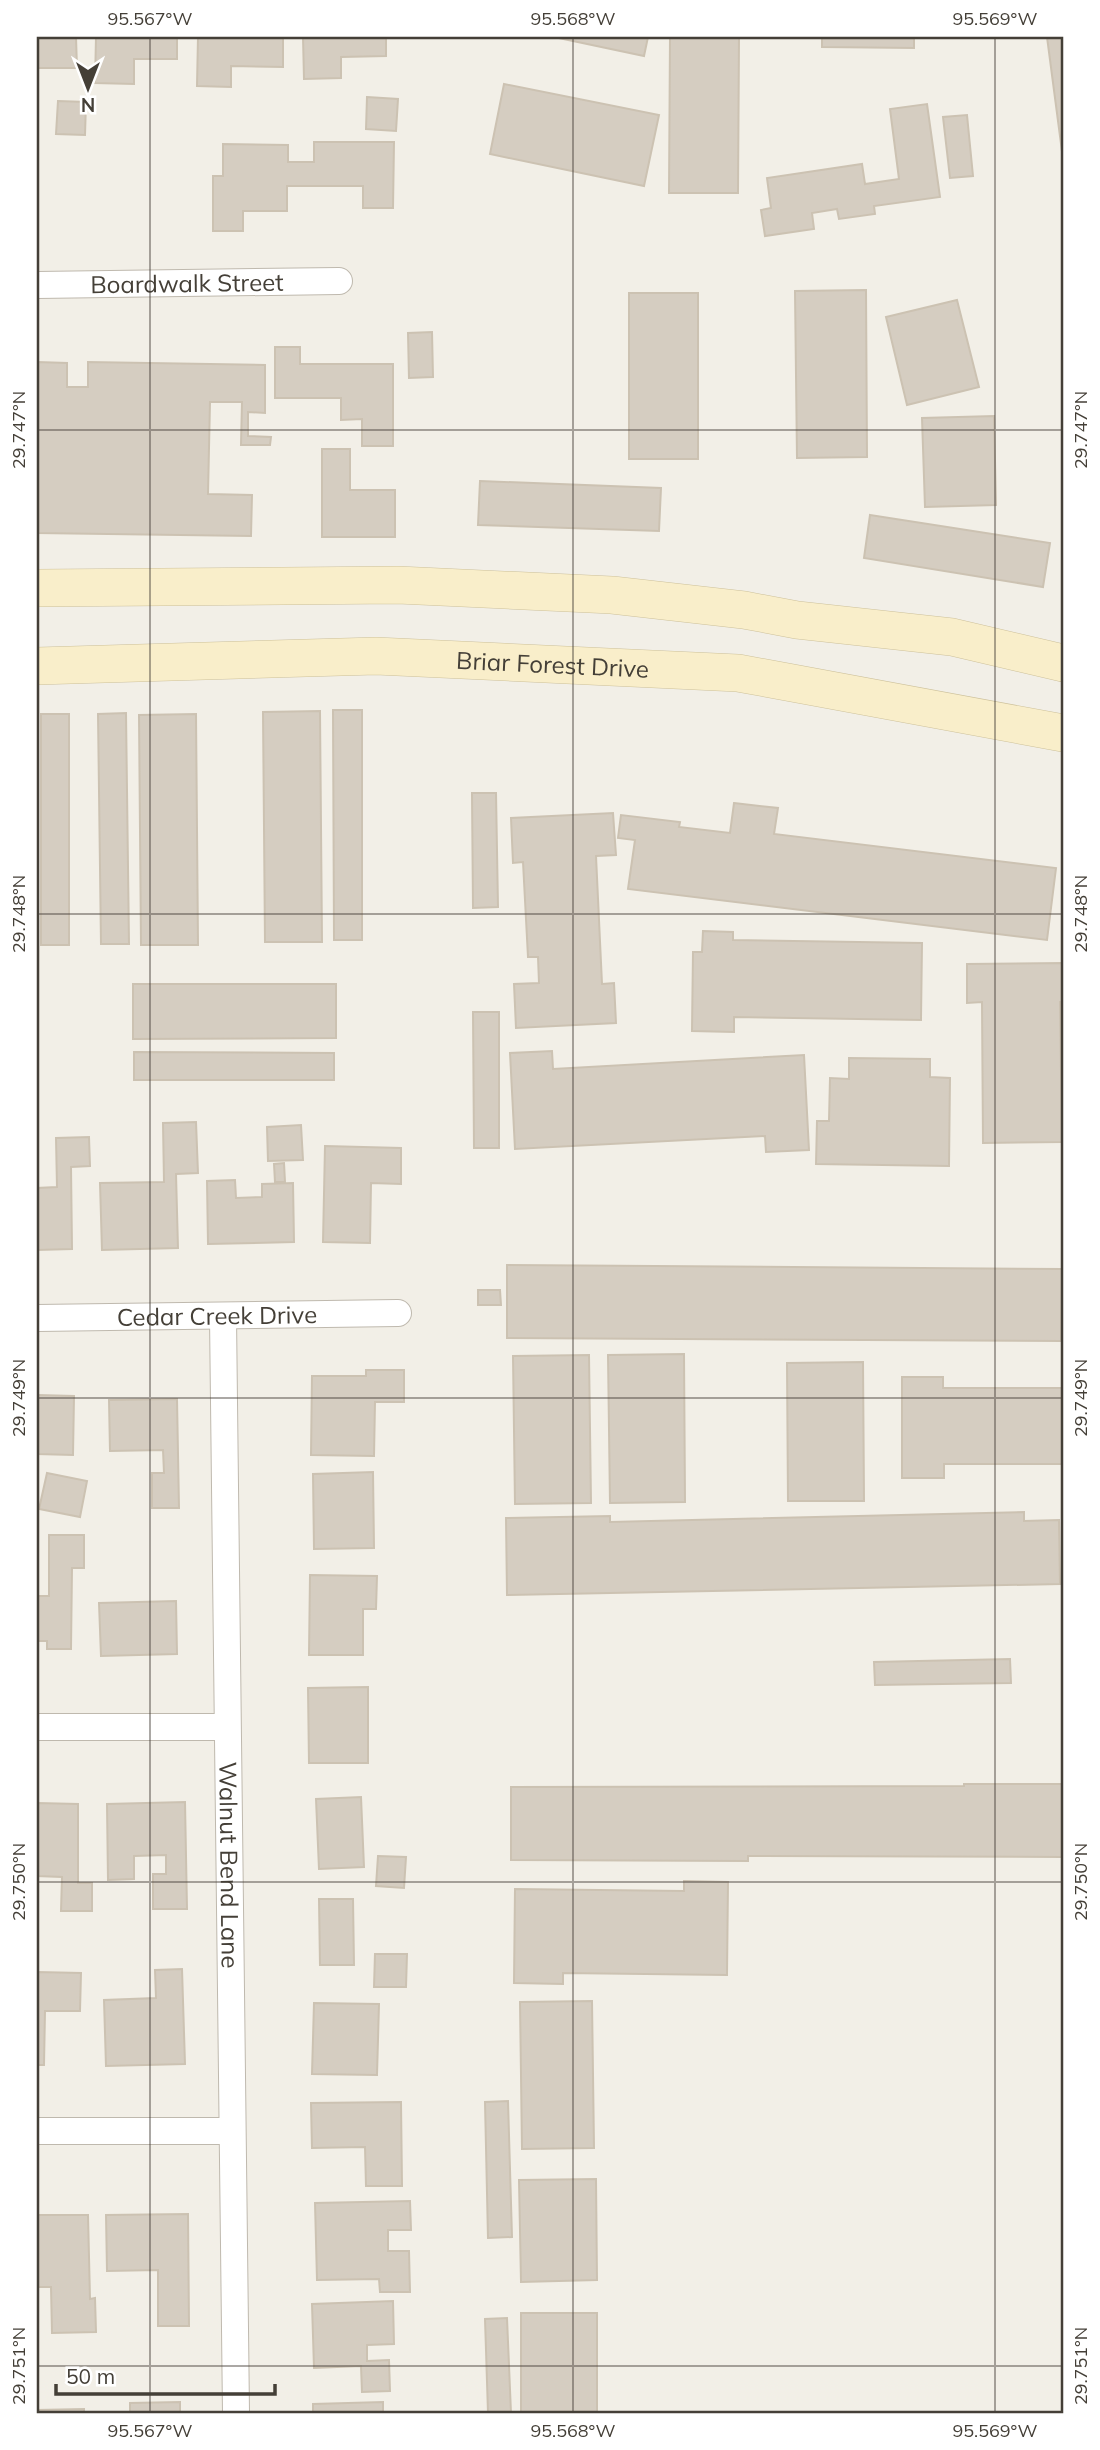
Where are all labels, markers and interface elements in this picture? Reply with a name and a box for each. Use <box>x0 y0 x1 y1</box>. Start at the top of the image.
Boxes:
text: 95.567°W <box>107 7 193 30</box>
text: 95.568°W <box>530 7 616 30</box>
text: 95.569°W <box>952 7 1038 30</box>
north arrow <box>52 52 122 122</box>
text: N <box>81 93 95 117</box>
street label: Boardwalk Street <box>90 267 284 299</box>
text: 29.747°N <box>7 391 30 469</box>
text: 29.747°N <box>1069 391 1092 469</box>
street label: Briar Forest Drive <box>456 645 650 684</box>
text: 29.748°N <box>7 875 30 953</box>
text: 29.748°N <box>1069 875 1092 953</box>
street label: Cedar Creek Drive <box>117 1299 317 1332</box>
text: 29.749°N <box>7 1359 30 1437</box>
text: 29.749°N <box>1069 1359 1092 1437</box>
street label: Walnut Bend Lane <box>213 1761 246 1969</box>
text: 29.750°N <box>7 1843 30 1921</box>
text: 29.750°N <box>1069 1843 1092 1921</box>
text: 29.751°N <box>7 2327 30 2405</box>
text: 29.751°N <box>1069 2327 1092 2405</box>
scale bar <box>56 2352 275 2396</box>
text: 50 m <box>66 2363 115 2389</box>
text: 95.567°W <box>107 2419 193 2442</box>
text: 95.568°W <box>530 2419 616 2442</box>
text: 95.569°W <box>952 2419 1038 2442</box>

